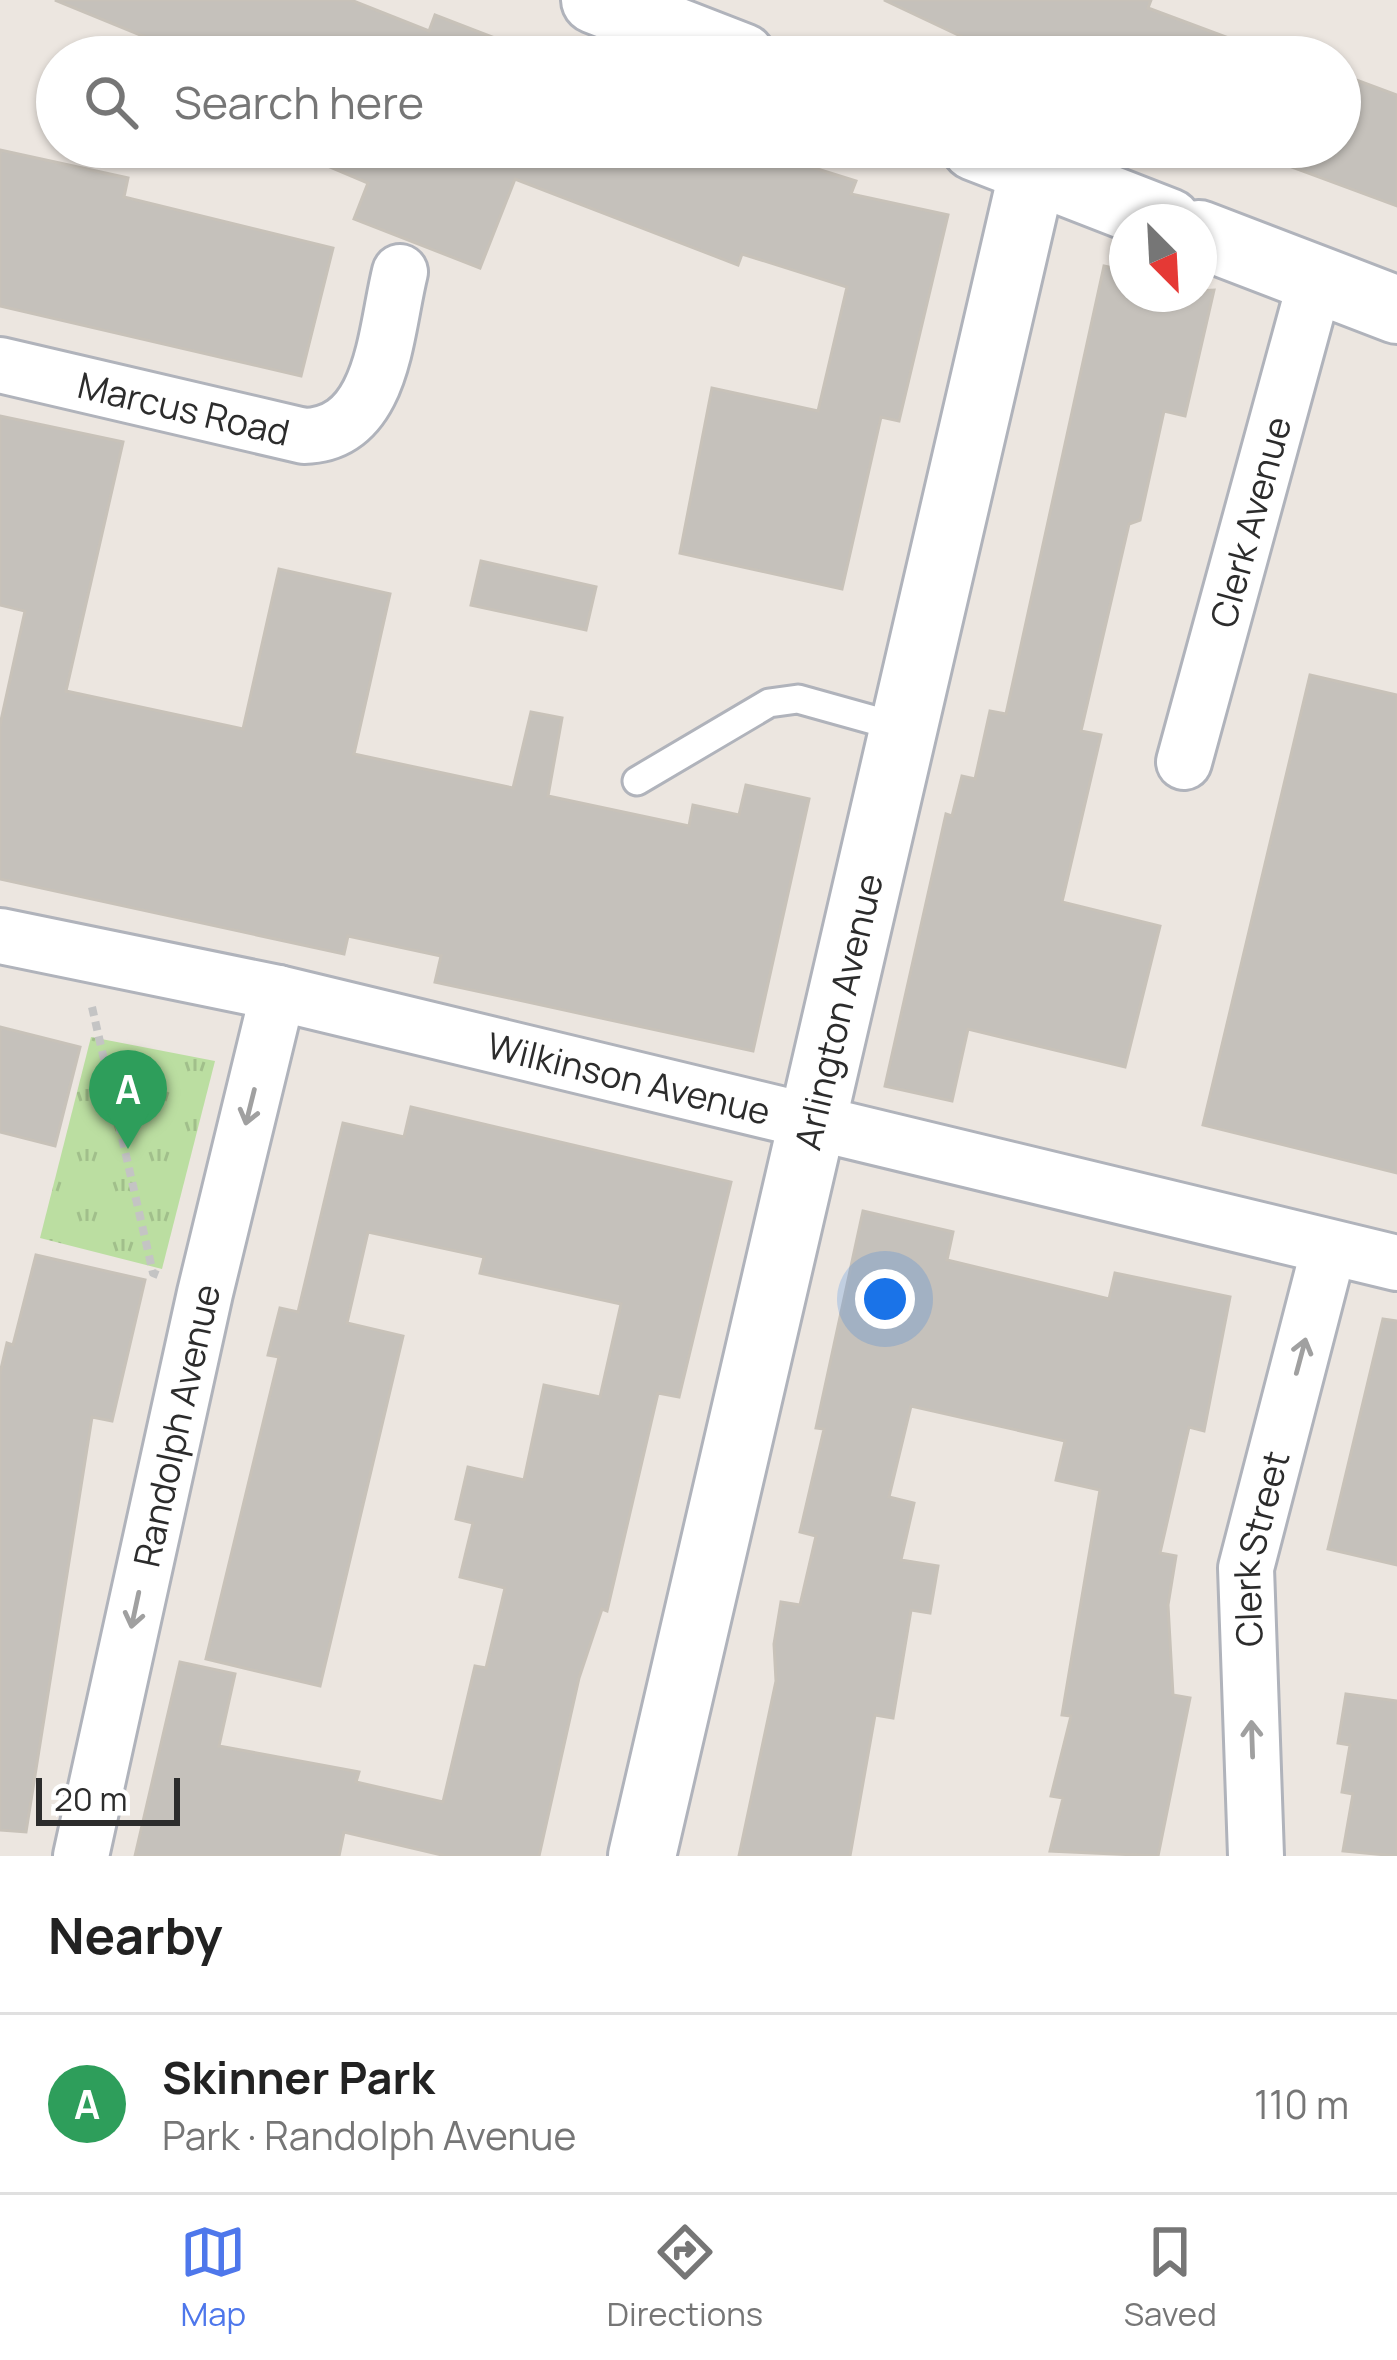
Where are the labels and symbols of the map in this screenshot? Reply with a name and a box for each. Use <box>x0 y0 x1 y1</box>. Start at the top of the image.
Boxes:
north arrow <box>1109 204 1217 312</box>
street label: Marcus Road <box>73 360 295 456</box>
street label: Clerk Avenue <box>1197 411 1302 633</box>
street label: Arlington Avenue <box>782 868 894 1154</box>
street label: Wilkinson Avenue <box>483 1020 776 1135</box>
pin: A <box>89 1050 167 1149</box>
one-way arrow <box>238 1088 260 1126</box>
your location <box>855 1269 915 1329</box>
street label: Randolph Avenue <box>121 1279 231 1571</box>
one-way arrow <box>1291 1338 1313 1376</box>
street label: Clerk Street <box>1221 1445 1300 1647</box>
one-way arrow <box>123 1591 146 1629</box>
one-way arrow <box>1240 1720 1263 1759</box>
scale bar <box>36 1772 180 1825</box>

